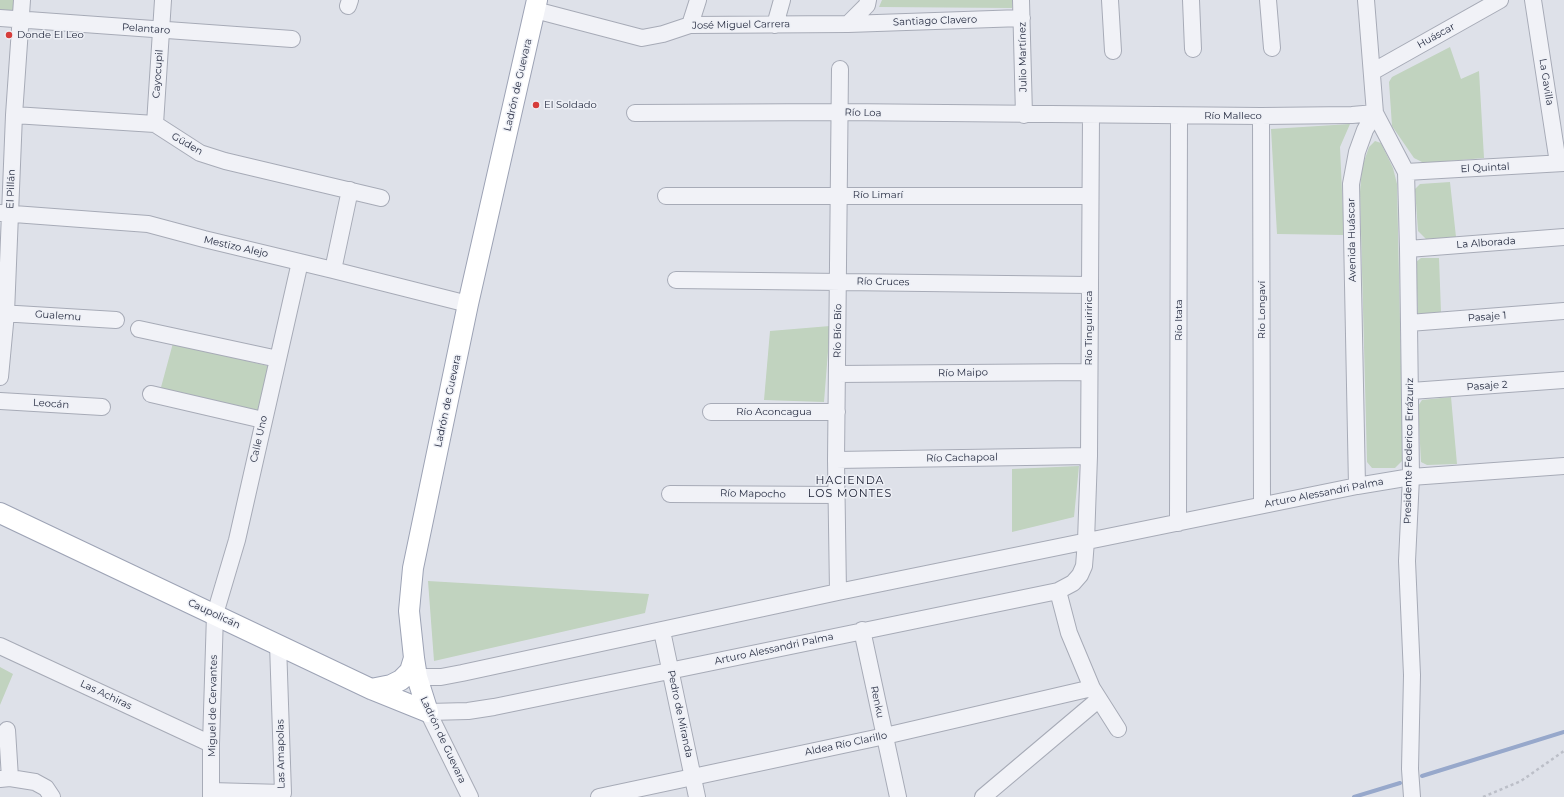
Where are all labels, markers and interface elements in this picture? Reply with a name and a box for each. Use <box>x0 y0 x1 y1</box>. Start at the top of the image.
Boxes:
street label: Santiago Clavero <box>893 14 977 28</box>
street label: José Miguel Carrera <box>692 18 790 32</box>
street label: Pelantaro <box>121 21 171 37</box>
street label: Huáscar <box>1415 21 1457 51</box>
street label: Julio Martínez <box>1016 22 1030 92</box>
place label: Donde El Leo <box>17 29 84 41</box>
marker: Donde El Leo <box>4 30 14 40</box>
street label: Ladrón de Guevara <box>502 38 534 132</box>
street label: Cayocupil <box>150 49 166 99</box>
street label: La Gavilla <box>1536 58 1556 106</box>
place label: El Soldado <box>544 99 597 111</box>
marker: El Soldado <box>531 100 541 110</box>
street label: Río Loa <box>845 107 881 119</box>
street label: Río Malleco <box>1204 110 1262 122</box>
street label: Güden <box>169 130 205 158</box>
street label: El Quintal <box>1460 161 1510 175</box>
street label: El Pillán <box>4 169 18 209</box>
street label: Río Limarí <box>853 189 903 201</box>
street label: Avenida Huáscar <box>1345 198 1359 282</box>
street label: Mestizo Alejo <box>203 234 269 260</box>
street label: La Alborada <box>1456 235 1516 251</box>
street label: Río Cruces <box>856 276 910 288</box>
street label: Río Longaví <box>1256 281 1268 339</box>
street label: Río Tinguiririca <box>1083 290 1095 366</box>
street label: Río Itata <box>1173 299 1185 341</box>
street label: Río Bío Bío <box>832 304 844 358</box>
street label: Gualemu <box>34 308 82 324</box>
street label: Pasaje 1 <box>1467 310 1507 324</box>
street label: Ladrón de Guevara <box>432 354 464 448</box>
street label: Río Maipo <box>938 367 988 379</box>
street label: Presidente Federico Errázuriz <box>1402 378 1416 524</box>
street label: Pasaje 2 <box>1466 379 1508 393</box>
street label: Leocán <box>32 397 70 411</box>
street label: Río Aconcagua <box>736 406 812 418</box>
street label: Calle Uno <box>248 414 270 464</box>
street label: Río Cachapoal <box>926 451 998 465</box>
district label: HACIENDA LOS MONTES <box>808 474 892 500</box>
street label: Arturo Alessandri Palma <box>1263 476 1385 510</box>
street label: Río Mapocho <box>720 487 786 501</box>
street label: Caupolicán <box>186 597 242 631</box>
street label: Arturo Alessandri Palma <box>713 631 835 667</box>
street label: Miguel de Cervantes <box>206 655 220 757</box>
street label: Pedro de Miranda <box>665 669 695 759</box>
street label: Las Achiras <box>78 678 134 712</box>
street label: Renku <box>868 685 886 719</box>
street label: Ladrón de Guevara <box>418 695 468 785</box>
street label: Las Amapolas <box>274 719 288 789</box>
street label: Aldea Río Clarillo <box>804 729 888 759</box>

